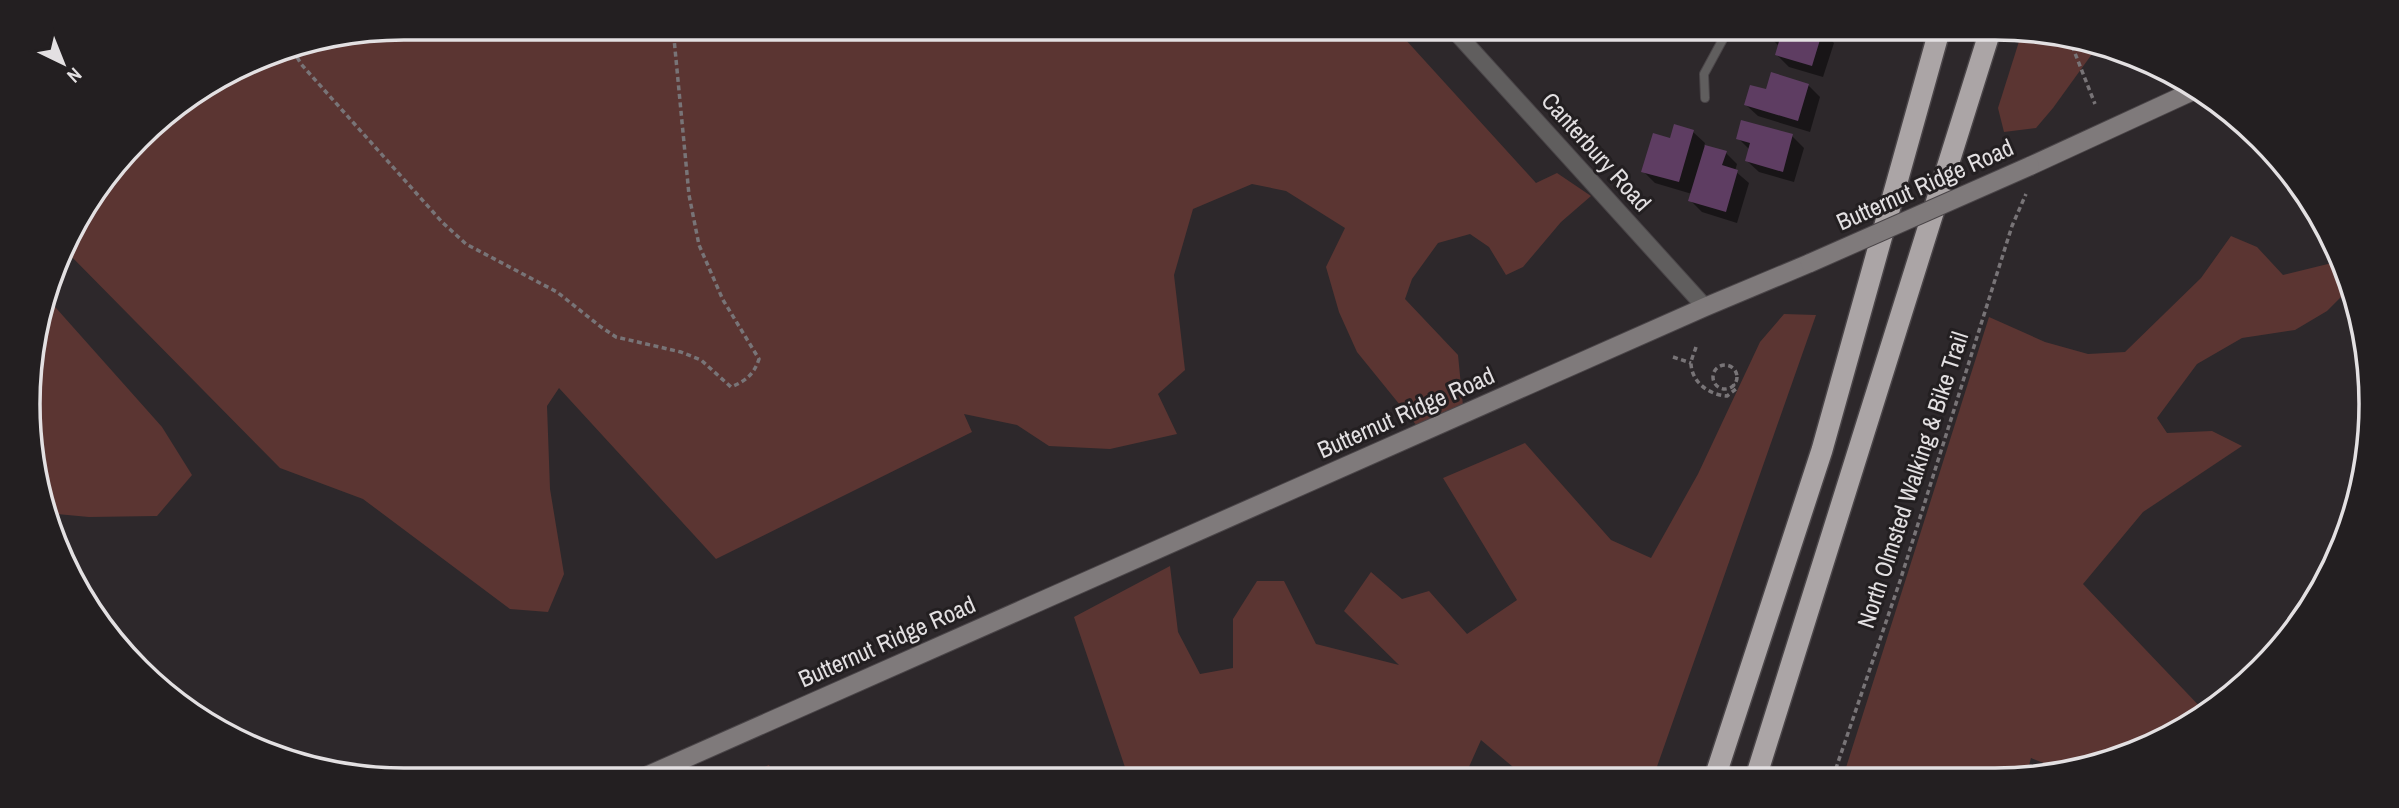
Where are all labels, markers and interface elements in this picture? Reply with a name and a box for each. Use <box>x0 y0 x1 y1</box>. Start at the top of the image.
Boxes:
north arrow <box>28 28 98 98</box>
text: N <box>62 62 88 89</box>
street label: Canterbury Road <box>1535 85 1659 218</box>
street label: Butternut Ridge Road <box>1831 131 2018 237</box>
street label: North Olmsted Walking & Bike Trail <box>1849 327 1975 632</box>
street label: Butternut Ridge Road <box>1312 359 1499 465</box>
street label: Butternut Ridge Road <box>793 588 980 694</box>

